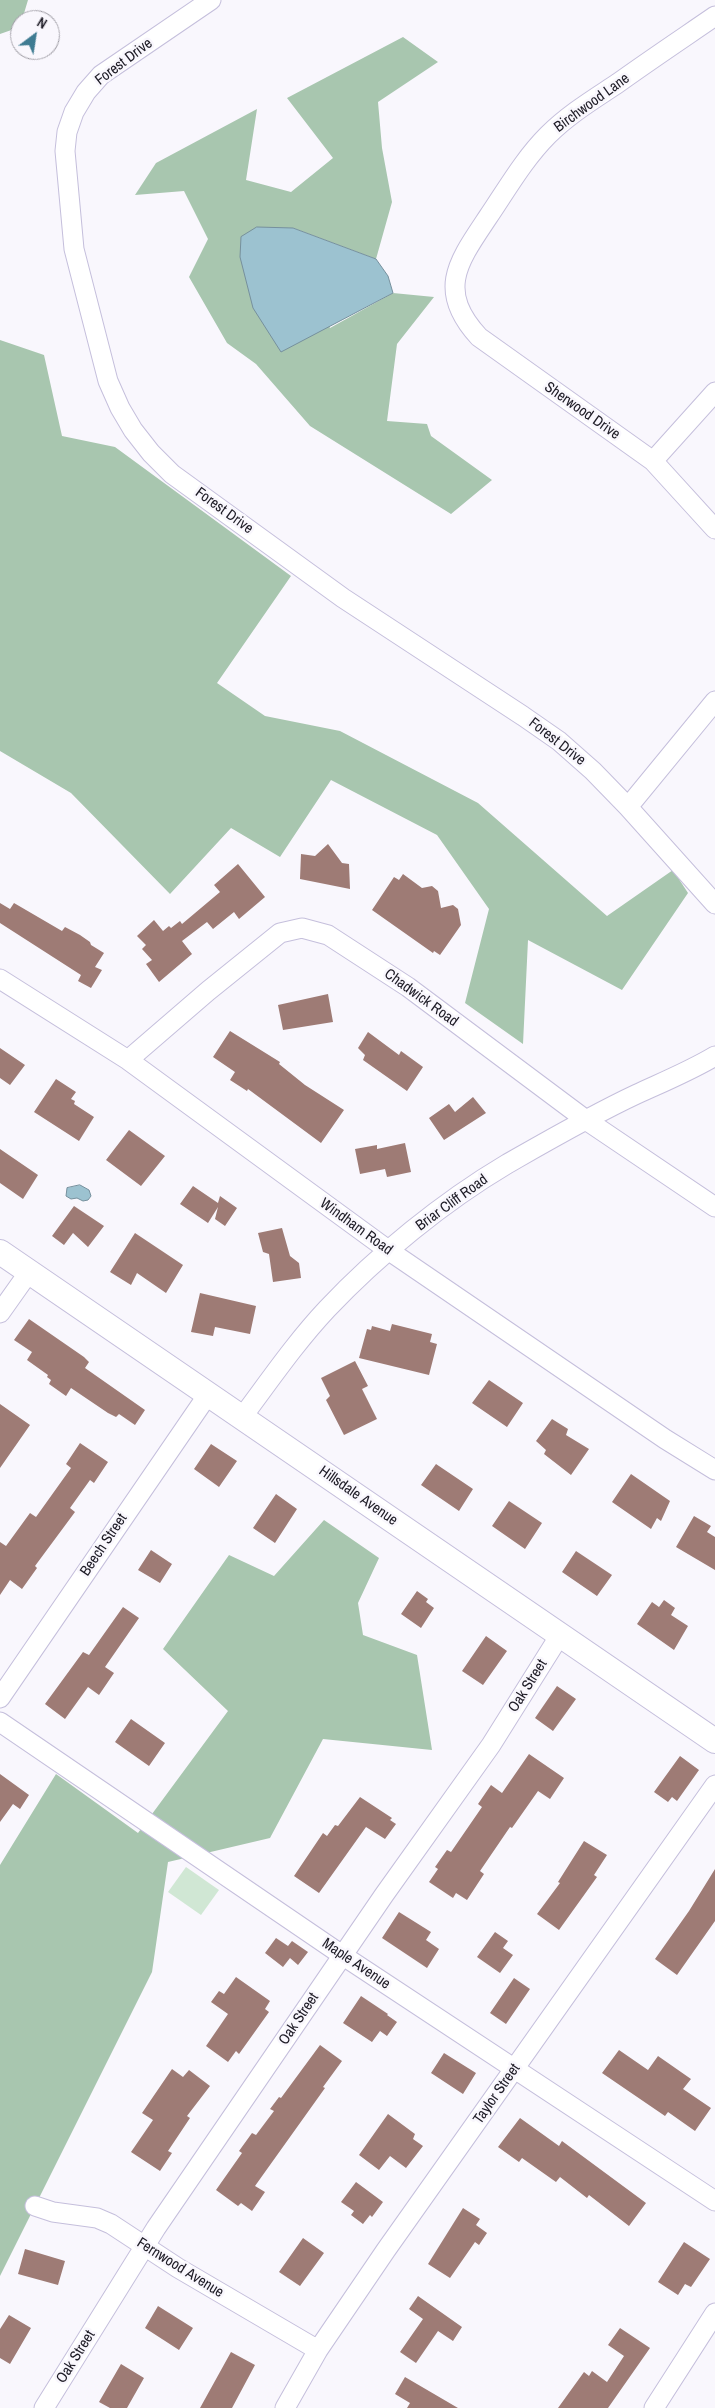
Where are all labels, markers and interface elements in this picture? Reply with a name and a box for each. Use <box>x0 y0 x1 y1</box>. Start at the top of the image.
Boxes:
north arrow <box>10 10 60 60</box>
text: N <box>34 13 50 33</box>
street label: Forest Drive <box>92 35 156 89</box>
street label: Birchwood Lane <box>551 70 633 136</box>
street label: Sherwood Drive <box>541 378 623 444</box>
street label: Forest Drive <box>192 484 256 538</box>
street label: Forest Drive <box>525 714 589 770</box>
street label: Chadwick Road <box>381 965 461 1031</box>
street label: Briar Cliff Road <box>413 1171 491 1235</box>
street label: Windham Road <box>316 1195 396 1259</box>
street label: Hillsdale Avenue <box>315 1462 401 1530</box>
street label: Beech Street <box>77 1510 131 1580</box>
street label: Oak Street <box>505 1656 551 1716</box>
street label: Maple Avenue <box>318 1935 394 1993</box>
street label: Oak Street <box>275 1990 323 2048</box>
street label: Taylor Street <box>470 2060 524 2128</box>
street label: Fernwood Avenue <box>133 2234 227 2302</box>
street label: Oak Street <box>53 2327 99 2387</box>

